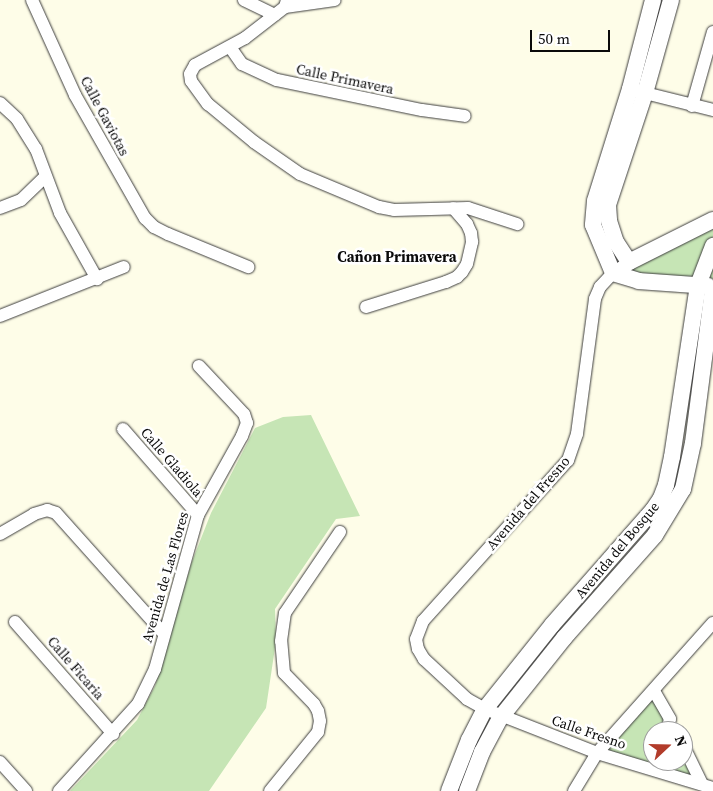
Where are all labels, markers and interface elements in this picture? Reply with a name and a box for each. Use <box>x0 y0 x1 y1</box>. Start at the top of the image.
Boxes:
scale bar <box>533 20 613 52</box>
text: 50 m <box>538 28 570 49</box>
street label: Calle Primavera <box>295 60 395 98</box>
street label: Calle Gaviotas <box>77 73 133 159</box>
district label: Cañon Primavera <box>337 248 457 266</box>
street label: Calle Gladiola <box>137 424 207 500</box>
street label: Avenida del Fresno <box>483 453 573 553</box>
street label: Avenida del Bosque <box>572 498 662 602</box>
street label: Avenida de Las Flores <box>138 510 192 644</box>
street label: Calle Ficaria <box>44 633 108 703</box>
street label: Calle Fresno <box>550 711 628 753</box>
north arrow <box>643 721 693 771</box>
text: N <box>670 733 692 749</box>

